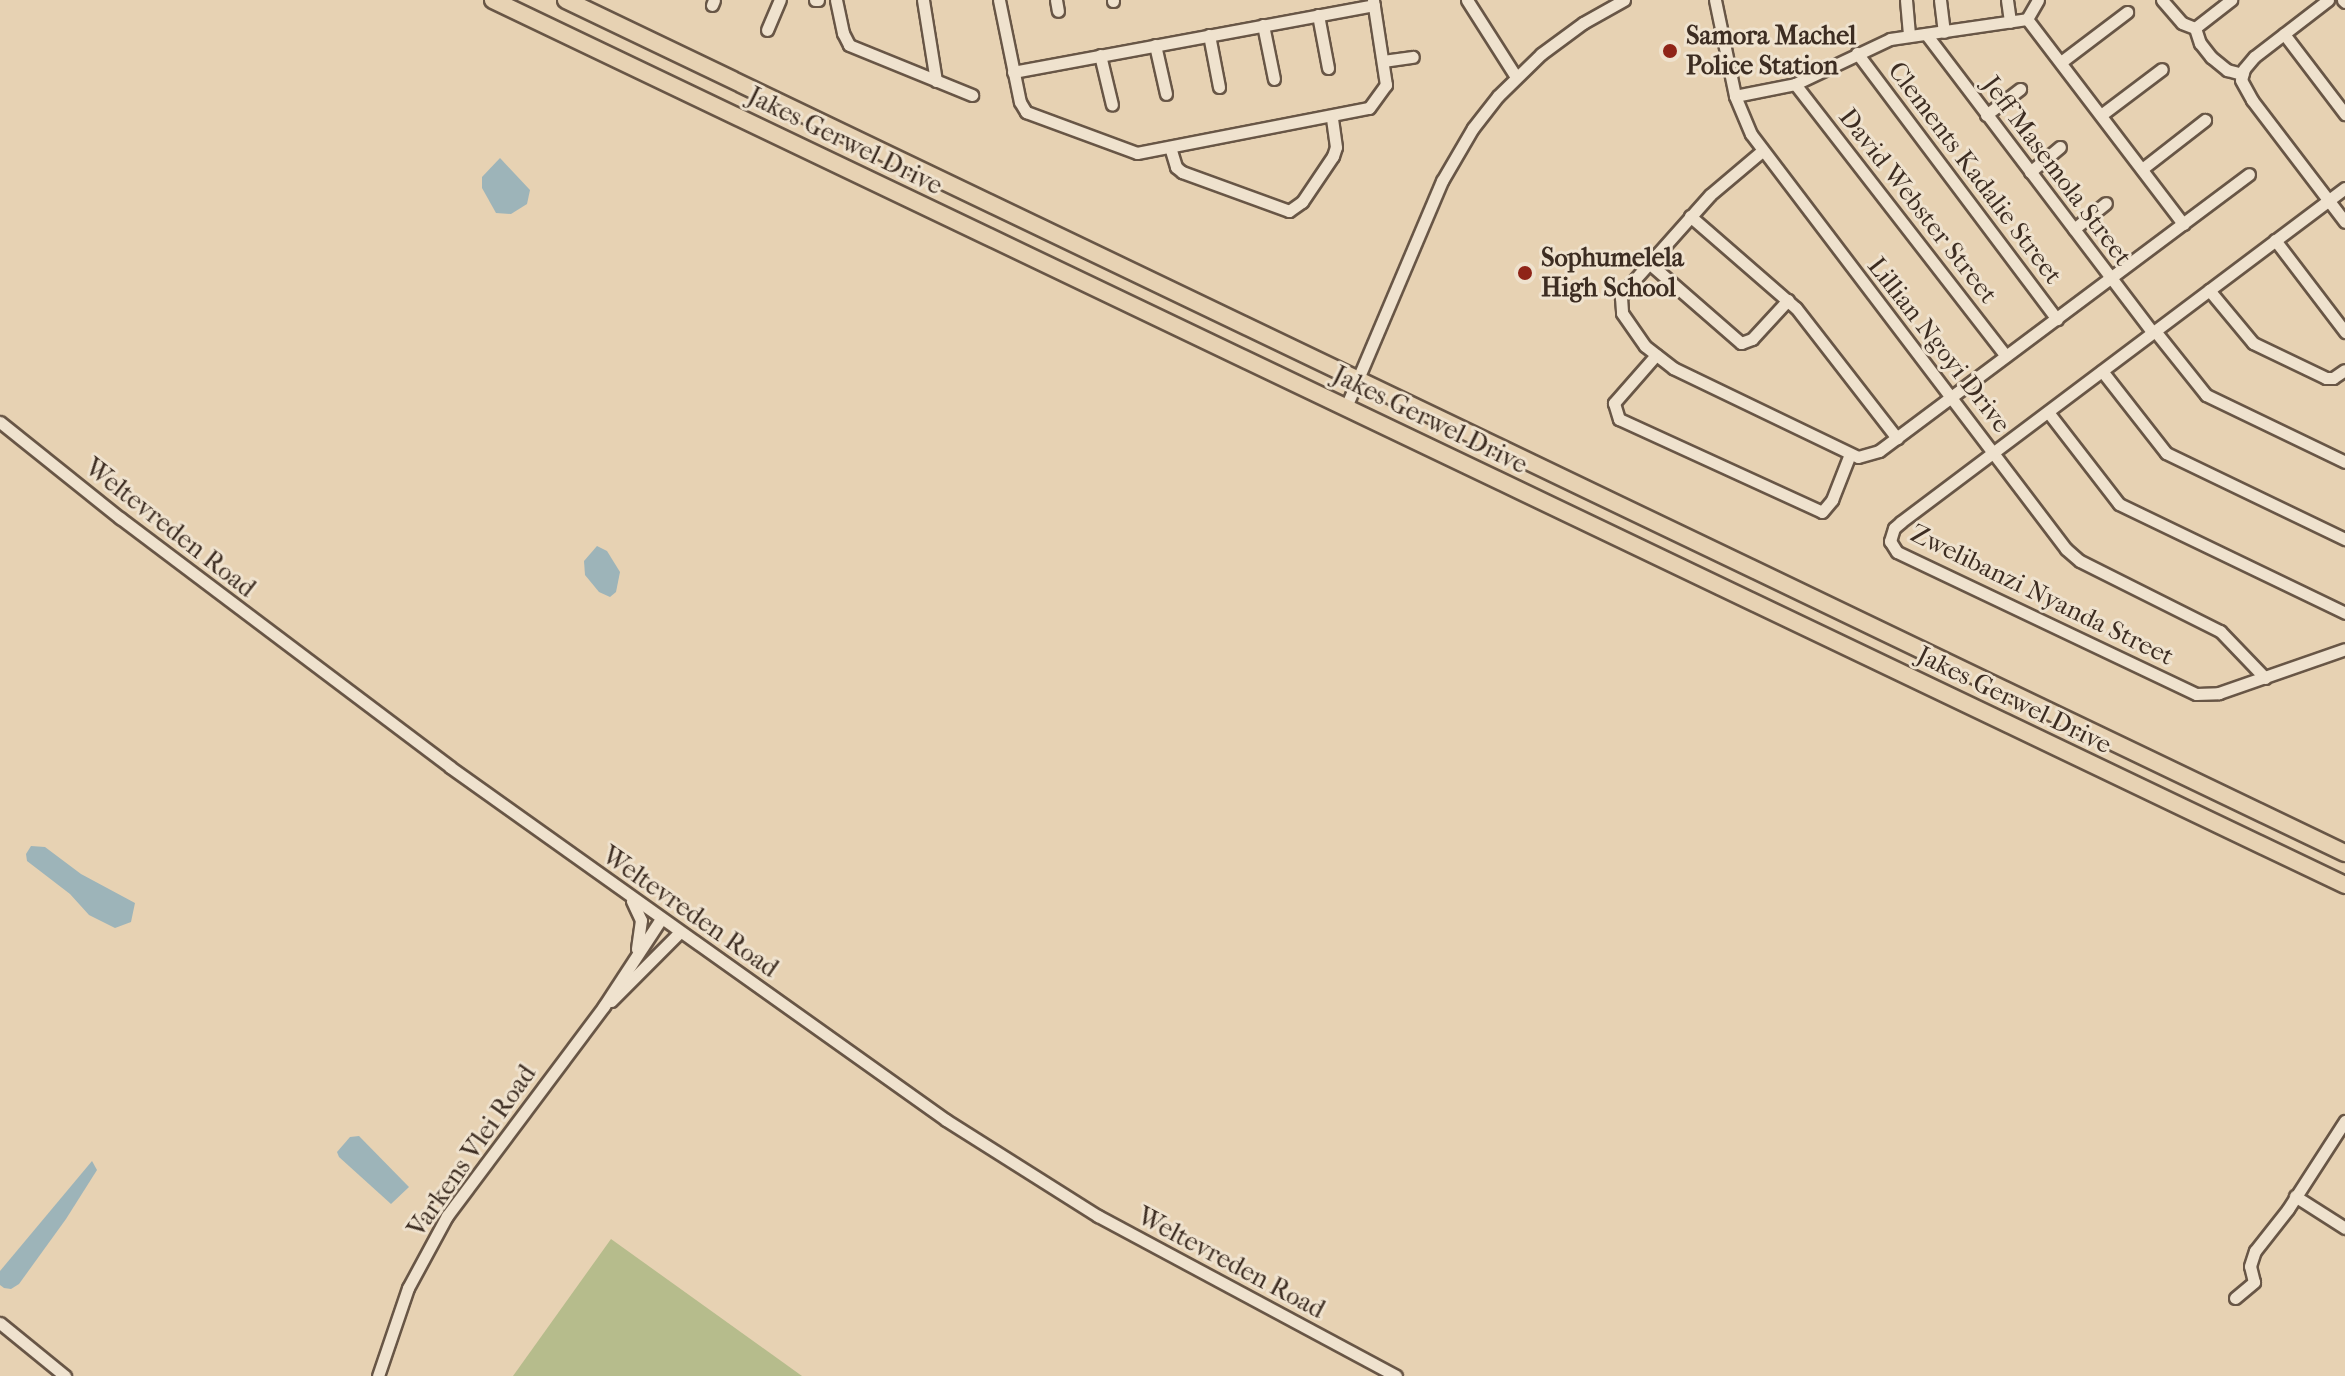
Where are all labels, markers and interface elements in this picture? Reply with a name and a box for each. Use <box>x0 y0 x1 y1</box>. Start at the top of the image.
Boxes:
place label: Samora Machel Police Station <box>1686 20 1856 82</box>
marker: Samora Machel Police Station <box>1661 42 1679 60</box>
street label: Clements Kadalie Street <box>1881 56 2069 290</box>
street label: Jeff Masemola Street <box>1976 70 2138 272</box>
street label: Jakes Gerwel Drive <box>743 80 947 202</box>
street label: David Webster Street <box>1832 102 2004 310</box>
place label: Sophumelela High School <box>1541 242 1684 304</box>
street label: Lillian Ngoyi Drive <box>1861 251 2017 439</box>
marker: Sophumelela High School <box>1516 264 1534 282</box>
street label: Jakes Gerwel Drive <box>1328 359 1532 481</box>
street label: Weltevreden Road <box>79 452 261 604</box>
street label: Zwelibanzi Nyanda Street <box>1905 518 2179 672</box>
street label: Jakes Gerwel Drive <box>1912 639 2116 761</box>
street label: Weltevreden Road <box>596 840 784 984</box>
street label: Varkens Vlei Road <box>401 1059 543 1243</box>
street label: Weltevreden Road <box>1132 1200 1330 1326</box>

